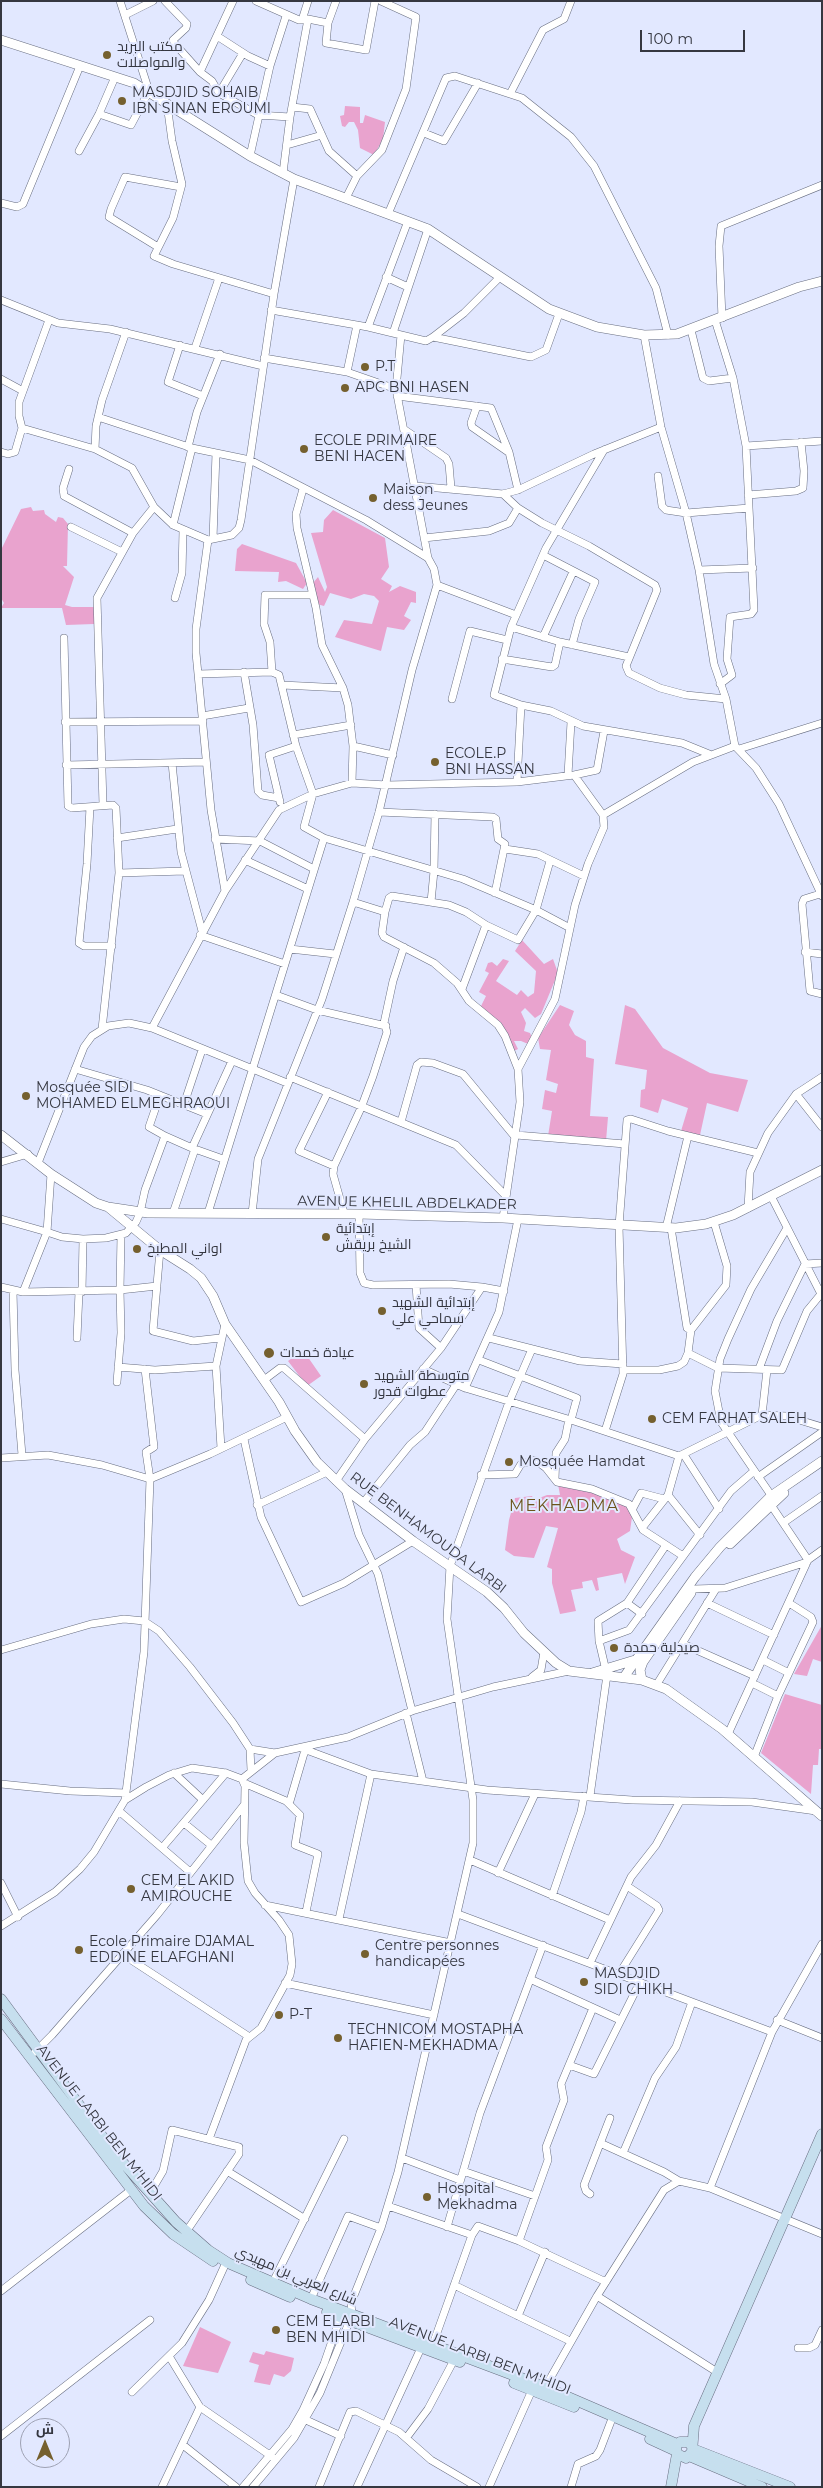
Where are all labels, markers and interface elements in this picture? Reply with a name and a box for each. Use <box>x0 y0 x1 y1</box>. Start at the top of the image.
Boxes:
scale bar <box>643 20 748 52</box>
text: 100 m <box>648 29 693 48</box>
place label: مكتب البريد والمواصلات <box>117 39 185 72</box>
marker: مكتب البريد والمواصلات <box>101 49 113 61</box>
place label: MASDJID SOHAIB IBN SINAN EROUMI <box>132 85 271 118</box>
marker: MASDJID SOHAIB IBN SINAN EROUMI <box>116 95 128 107</box>
place label: P.T <box>375 359 395 375</box>
marker: P.T <box>359 361 371 373</box>
place label: APC BNI HASEN <box>355 380 469 396</box>
marker: APC BNI HASEN <box>339 382 351 394</box>
place label: ECOLE PRIMAIRE BENI HACEN <box>314 433 437 466</box>
marker: ECOLE PRIMAIRE BENI HACEN <box>298 443 310 455</box>
place label: Maison dess Jeunes <box>383 482 468 514</box>
marker: Maison dess Jeunes <box>367 492 379 504</box>
place label: ECOLE.P BNI HASSAN <box>445 746 535 779</box>
marker: ECOLE.P BNI HASSAN <box>429 756 441 768</box>
place label: Mosquée SIDI MOHAMED ELMEGHRAOUI <box>36 1080 230 1112</box>
marker: Mosquée SIDI MOHAMED ELMEGHRAOUI <box>20 1090 32 1102</box>
street label: AVENUE KHELIL ABDELKADER <box>297 1193 517 1213</box>
place label: إبتدائية الشيخ بريقش <box>336 1221 411 1254</box>
marker: إبتدائية الشيخ بريقش <box>320 1231 332 1243</box>
place label: اواني المطبخ <box>147 1241 222 1257</box>
marker: اواني المطبخ <box>131 1243 143 1255</box>
place label: إبتدائية الشهيد سماحي علي <box>392 1295 475 1328</box>
marker: إبتدائية الشهيد سماحي علي <box>376 1305 388 1317</box>
place label: عيادة خمدات <box>280 1345 355 1361</box>
marker: عيادة خمدات <box>262 1346 276 1360</box>
place label: متوسطة الشهيد عطوات قدور <box>374 1368 470 1400</box>
marker: متوسطة الشهيد عطوات قدور <box>358 1378 370 1390</box>
place label: CEM FARHAT SALEH <box>662 1411 807 1427</box>
marker: CEM FARHAT SALEH <box>646 1413 658 1425</box>
place label: Mosquée Hamdat <box>519 1454 645 1470</box>
marker: Mosquée Hamdat <box>503 1456 515 1468</box>
street label: RUE BENHAMOUDA LARBI <box>346 1469 510 1597</box>
district label: MEKHADMA <box>508 1496 620 1516</box>
place label: صيدلية حمدة <box>624 1640 700 1656</box>
marker: صيدلية حمدة <box>608 1642 620 1654</box>
place label: CEM EL AKID AMIROUCHE <box>141 1873 234 1905</box>
marker: CEM EL AKID AMIROUCHE <box>125 1883 137 1895</box>
place label: Ecole Primaire DJAMAL EDDINE ELAFGHANI <box>89 1934 254 1966</box>
place label: Centre personnes handicapées <box>375 1938 499 1970</box>
marker: Ecole Primaire DJAMAL EDDINE ELAFGHANI <box>73 1944 85 1956</box>
marker: Centre personnes handicapées <box>359 1948 371 1960</box>
place label: MASDJID SIDI CHIKH <box>594 1966 673 1998</box>
marker: MASDJID SIDI CHIKH <box>578 1976 590 1988</box>
place label: P-T <box>289 2007 312 2023</box>
marker: P-T <box>273 2009 285 2021</box>
place label: TECHNICOM MOSTAPHA HAFIEN-MEKHADMA <box>348 2022 523 2054</box>
marker: TECHNICOM MOSTAPHA HAFIEN-MEKHADMA <box>332 2032 344 2044</box>
street label: AVENUE LARBI BEN M'HIDI <box>33 2042 165 2204</box>
place label: Hospital Mekhadma <box>437 2181 518 2214</box>
marker: Hospital Mekhadma <box>421 2191 433 2203</box>
street label: شارع العربي بن مهيدي <box>232 2243 360 2309</box>
place label: CEM ELARBI BEN MHIDI <box>286 2314 375 2346</box>
street label: AVENUE LARBI BEN M'HIDI <box>387 2314 573 2398</box>
marker: CEM ELARBI BEN MHIDI <box>270 2324 282 2336</box>
north arrow <box>20 2418 70 2468</box>
text: ش <box>36 2420 54 2438</box>

